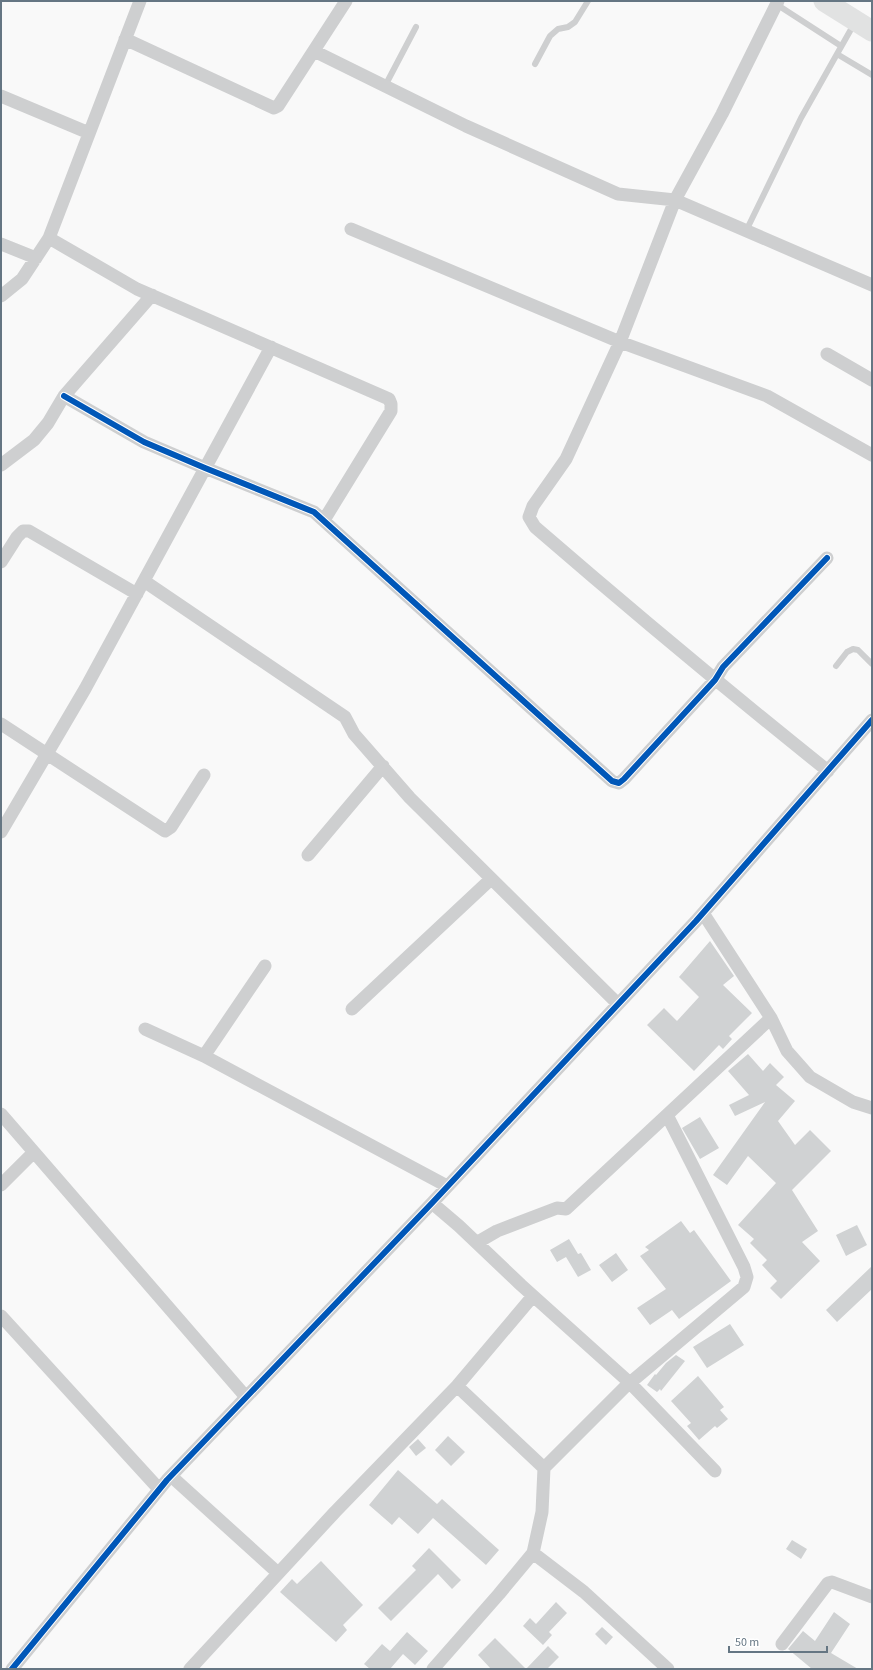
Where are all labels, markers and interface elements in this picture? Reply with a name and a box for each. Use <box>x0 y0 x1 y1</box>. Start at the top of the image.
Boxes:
scale bar <box>729 1628 827 1654</box>
text: 50 m <box>735 1634 759 1651</box>

